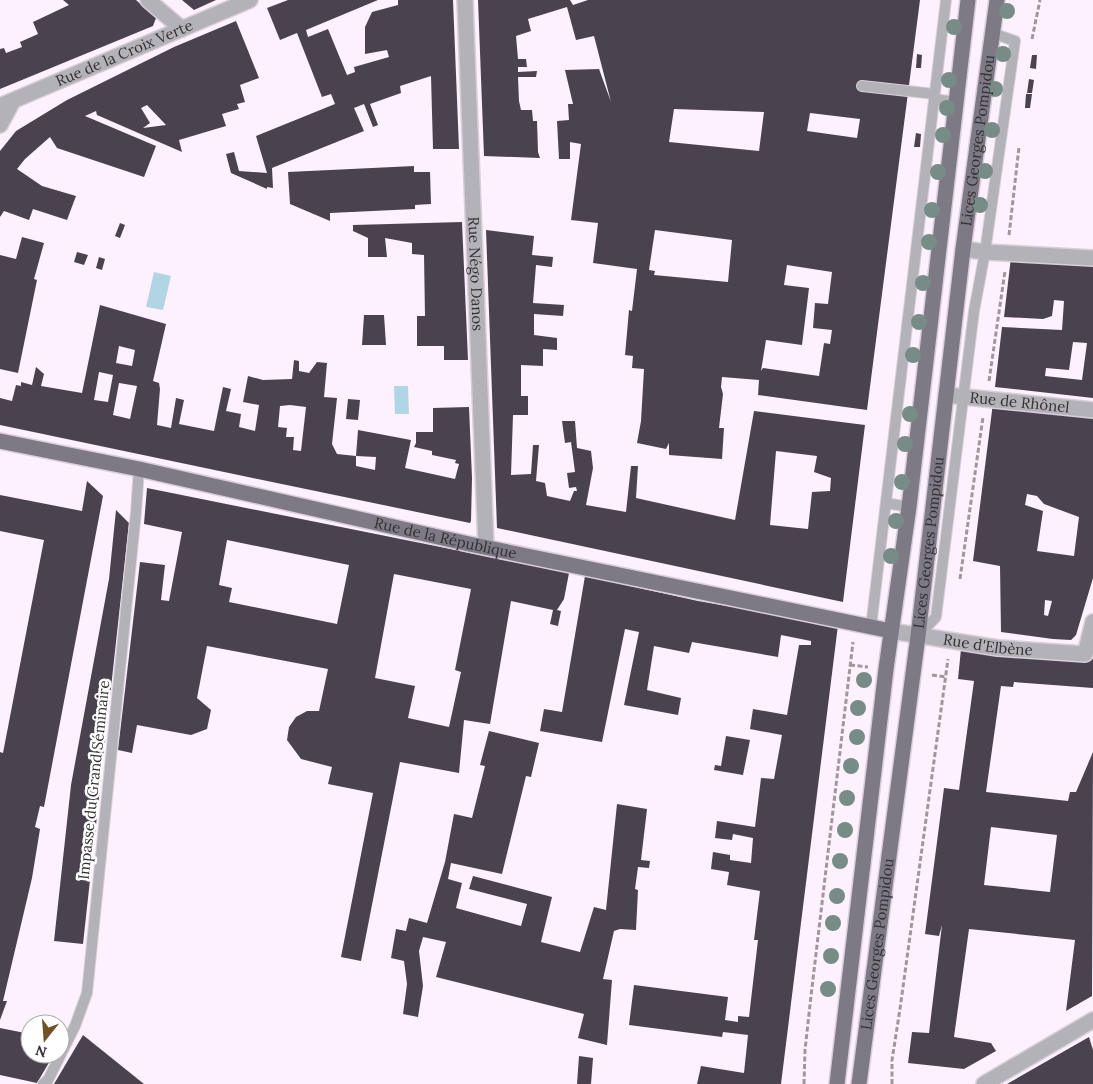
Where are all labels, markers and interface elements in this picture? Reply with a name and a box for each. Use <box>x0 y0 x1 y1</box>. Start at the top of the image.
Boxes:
street label: Rue de la Croix Verte <box>53 15 196 90</box>
street label: Lices Georges Pompidou <box>956 53 998 227</box>
street label: Rue Négo Danos <box>464 216 488 331</box>
street label: Rue de Rhônel <box>969 387 1070 417</box>
street label: Lices Georges Pompidou <box>909 455 948 629</box>
street label: Rue de la République <box>372 513 519 563</box>
street label: Rue d'Elbène <box>942 629 1033 659</box>
street label: Impasse du Grand Séminaire <box>74 679 113 881</box>
street label: Lices Georges Pompidou <box>856 857 898 1031</box>
north arrow <box>20 1014 70 1064</box>
text: N <box>33 1041 49 1062</box>

